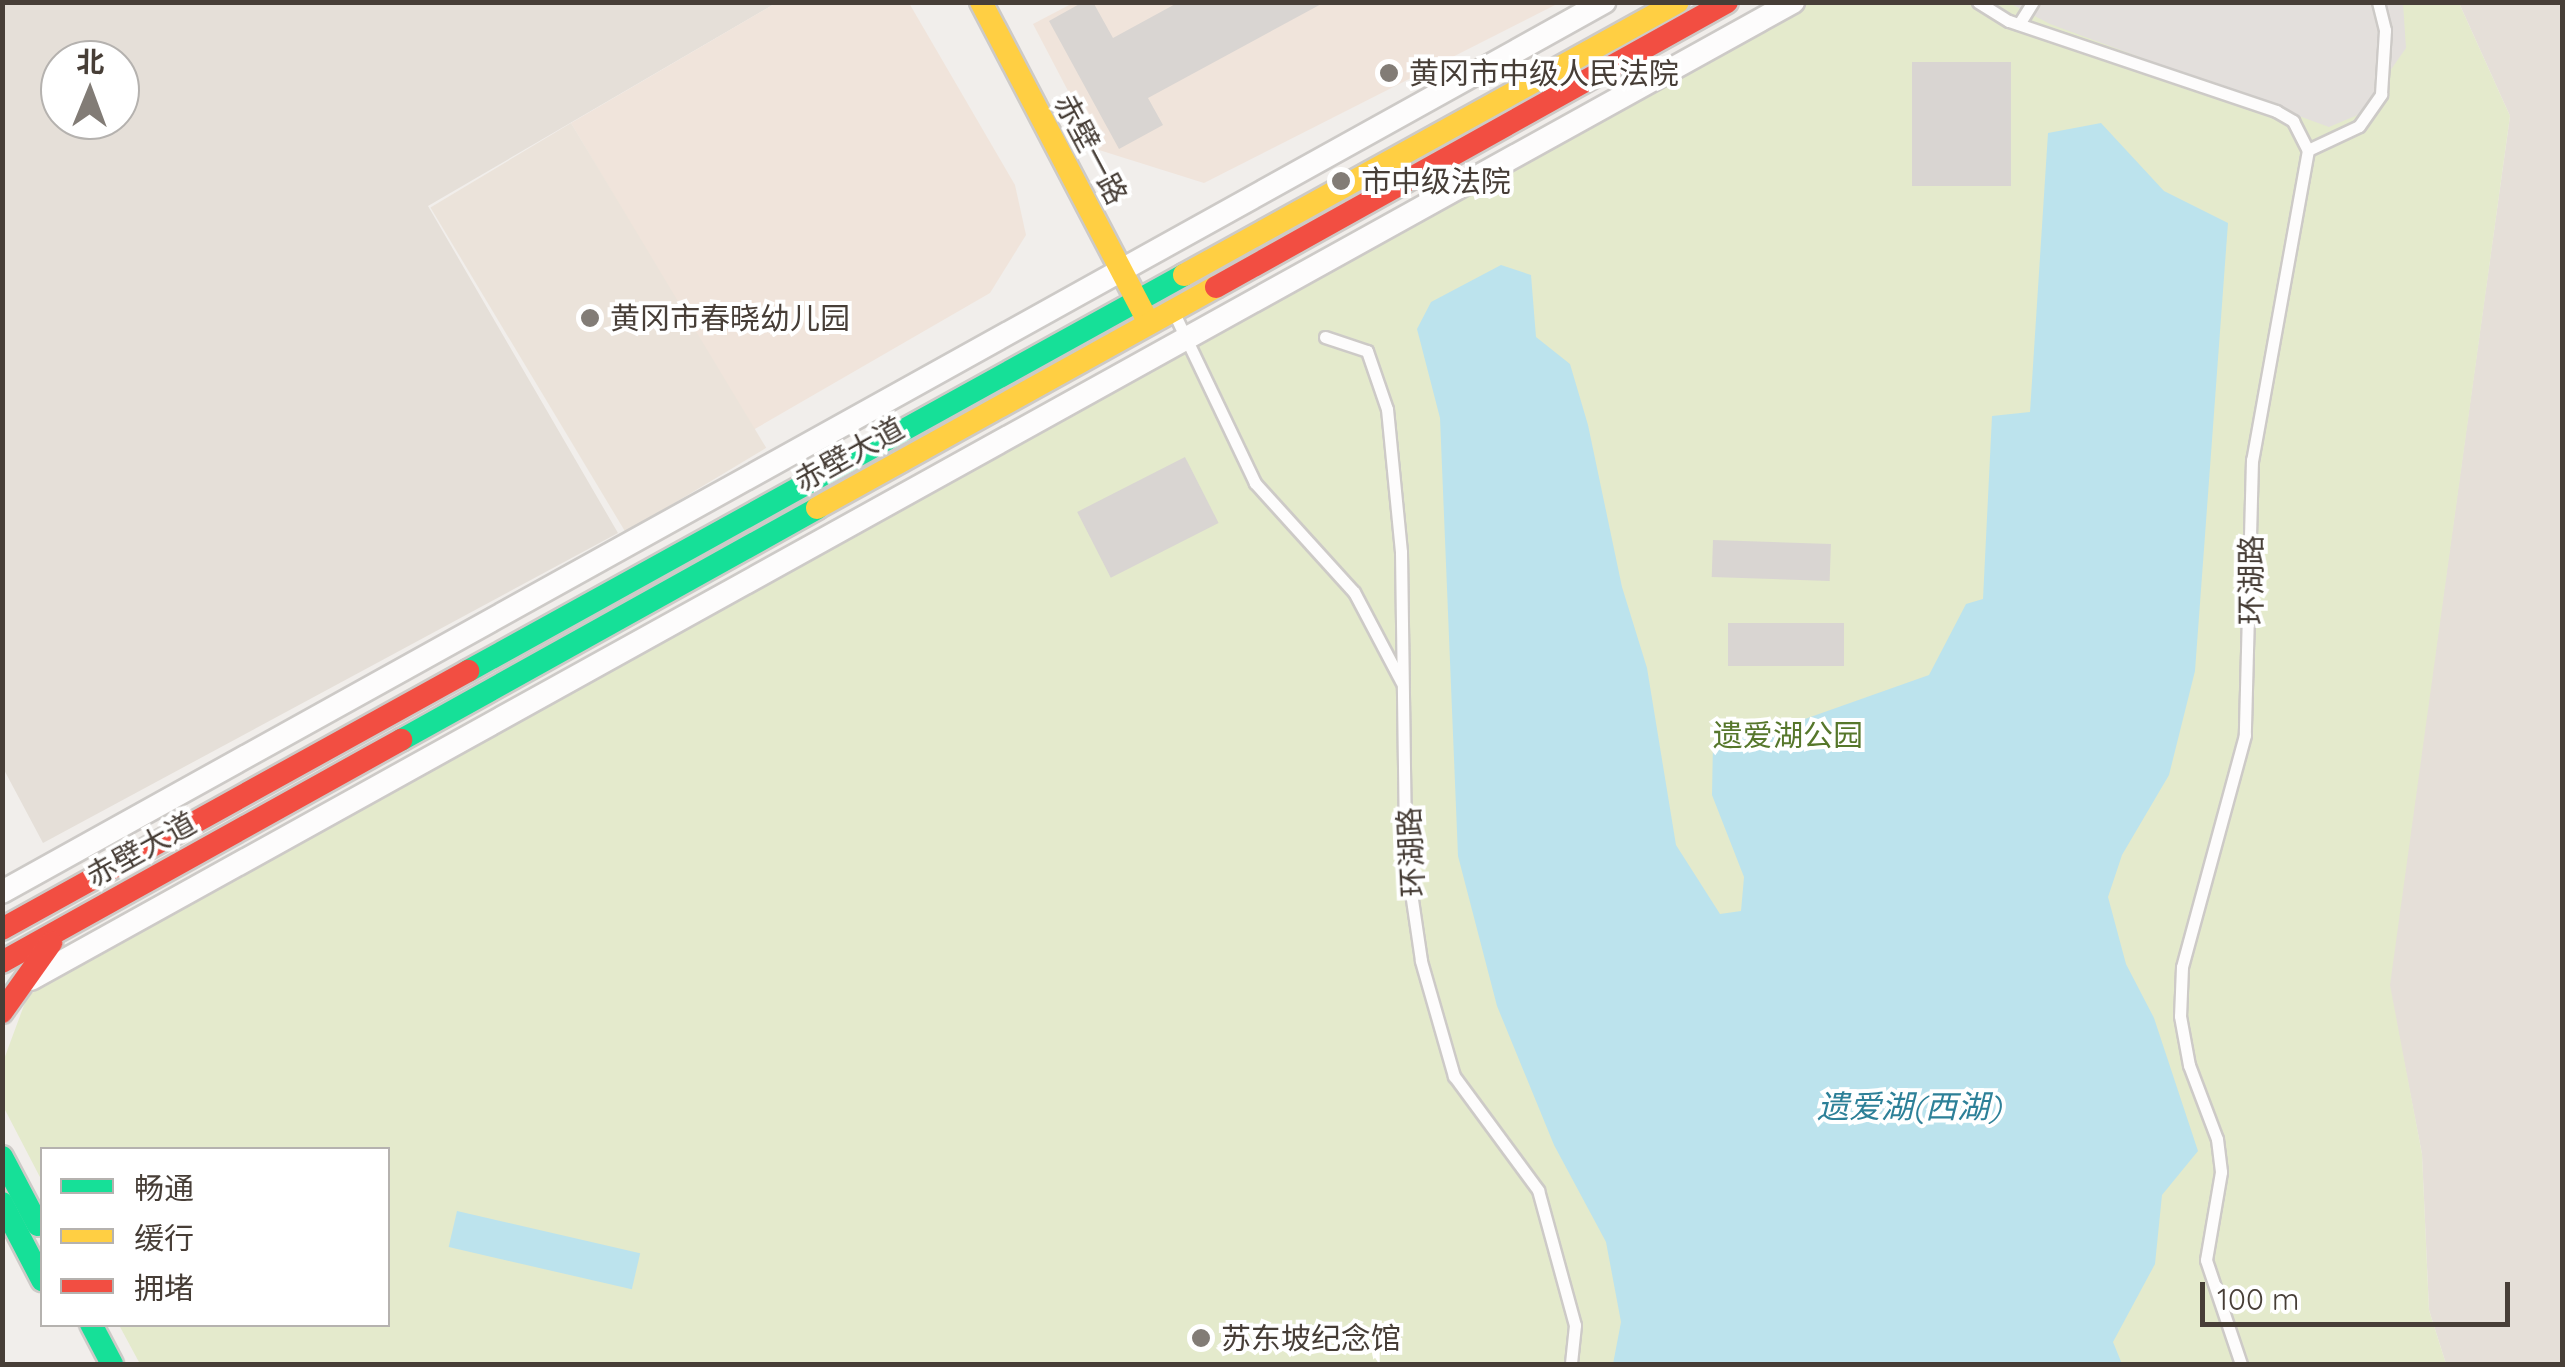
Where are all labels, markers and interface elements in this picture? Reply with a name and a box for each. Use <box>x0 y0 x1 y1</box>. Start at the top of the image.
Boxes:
north arrow <box>40 40 140 140</box>
text: 北 <box>76 44 105 79</box>
place label: 黄冈市中级人民法院 <box>1409 55 1679 91</box>
marker: 黄冈市中级人民法院 <box>1378 62 1400 84</box>
street label: 赤壁一路 <box>1047 88 1135 210</box>
place label: 市中级法院 <box>1361 163 1511 199</box>
marker: 市中级法院 <box>1330 170 1352 192</box>
place label: 黄冈市春晓幼儿园 <box>610 300 850 336</box>
marker: 黄冈市春晓幼儿园 <box>579 307 601 329</box>
street label: 赤壁大道 <box>788 409 910 499</box>
street label: 环湖路 <box>2233 535 2269 625</box>
park label: 遗爱湖公园 <box>1713 717 1863 753</box>
street label: 赤壁大道 <box>80 804 202 894</box>
street label: 环湖路 <box>1391 806 1431 898</box>
water label: 遗爱湖(西湖) <box>1817 1087 2001 1125</box>
legend <box>40 1147 390 1327</box>
text: 畅通 <box>134 1169 194 1207</box>
text: 缓行 <box>134 1219 194 1257</box>
scale bar <box>2205 1262 2515 1324</box>
text: 拥堵 <box>134 1269 194 1307</box>
text: 100 m <box>2217 1280 2299 1318</box>
place label: 苏东坡纪念馆 <box>1221 1320 1401 1356</box>
marker: 苏东坡纪念馆 <box>1190 1327 1212 1349</box>

